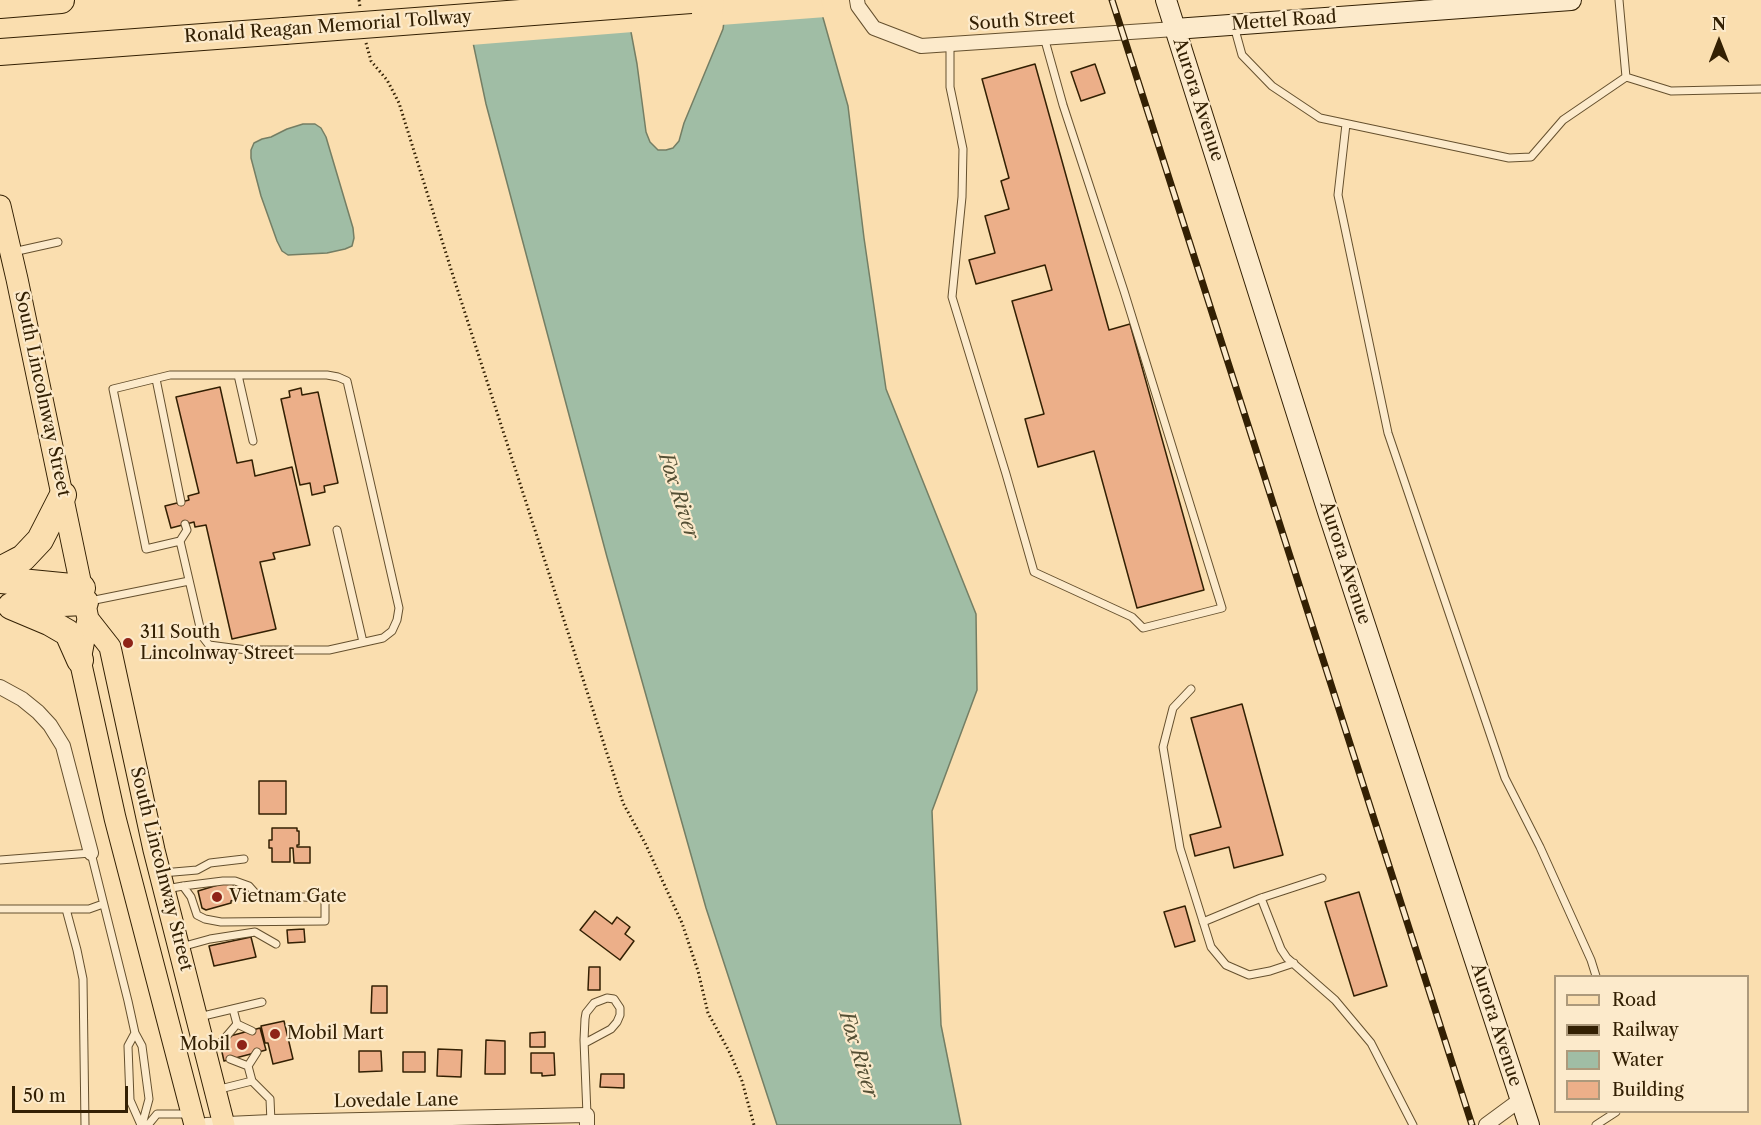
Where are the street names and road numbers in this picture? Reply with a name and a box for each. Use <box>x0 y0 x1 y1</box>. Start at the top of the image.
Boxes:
street label: Ronald Reagan Memorial Tollway <box>183 6 473 48</box>
street label: South Street <box>968 7 1076 35</box>
street label: Mettel Road <box>1231 7 1337 35</box>
street label: Aurora Avenue <box>1168 36 1228 164</box>
street label: South Lincolnway Street <box>10 289 74 499</box>
street label: Aurora Avenue <box>1315 499 1375 627</box>
street label: South Lincolnway Street <box>125 765 197 973</box>
street label: Aurora Avenue <box>1466 961 1526 1089</box>
street label: Lovedale Lane <box>333 1089 459 1113</box>

